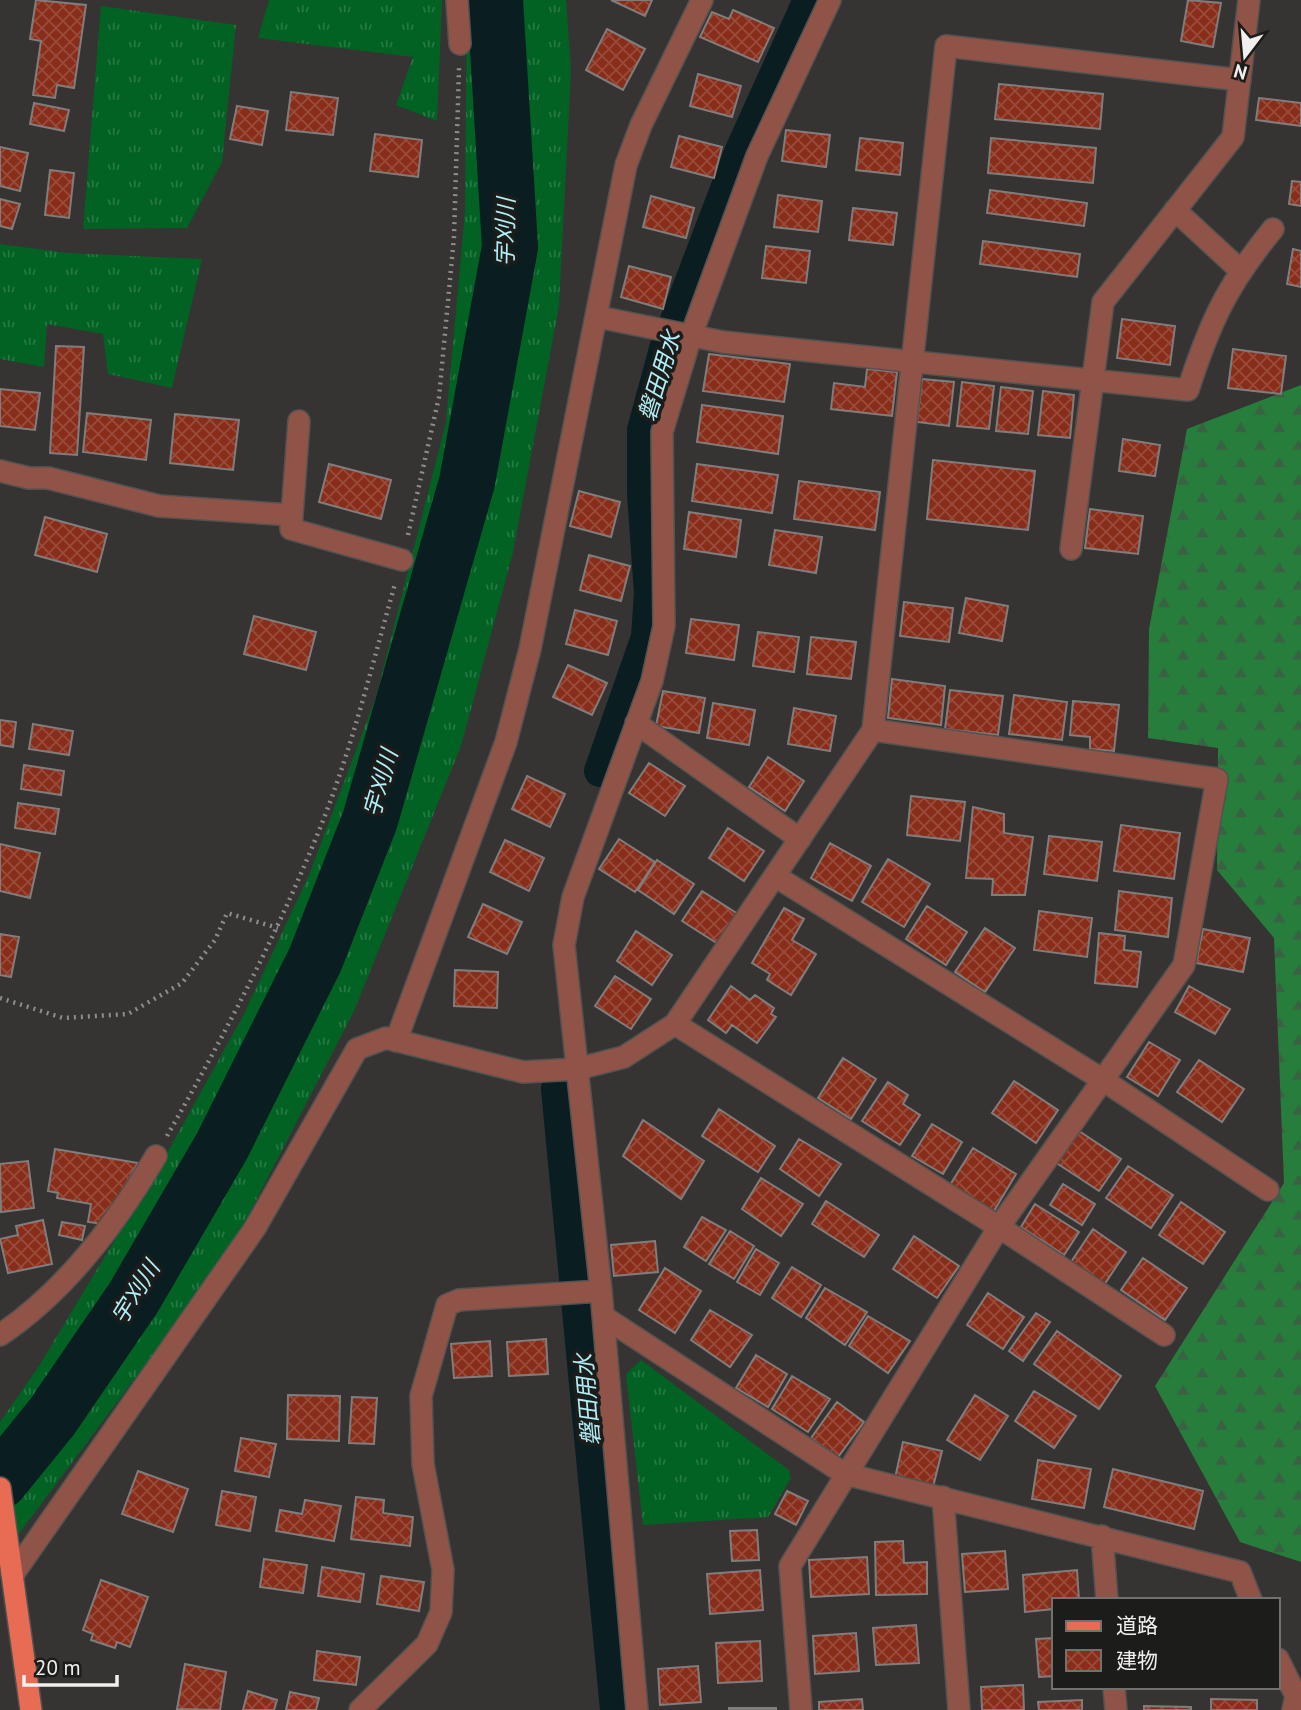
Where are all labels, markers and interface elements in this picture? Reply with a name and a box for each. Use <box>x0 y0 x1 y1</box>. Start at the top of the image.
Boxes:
north arrow <box>1210 21 1280 91</box>
text: N <box>1231 59 1250 86</box>
water label: 宇刈川 <box>490 194 520 267</box>
water label: 磐田用水 <box>632 325 687 424</box>
water label: 宇刈川 <box>357 743 404 820</box>
water label: 宇刈川 <box>104 1253 167 1329</box>
water label: 磐田用水 <box>568 1350 605 1447</box>
legend <box>1052 1598 1280 1689</box>
text: 道路 <box>1116 1612 1158 1639</box>
scale bar <box>24 1644 117 1688</box>
text: 建物 <box>1116 1647 1158 1674</box>
text: 20 m <box>35 1654 81 1681</box>

